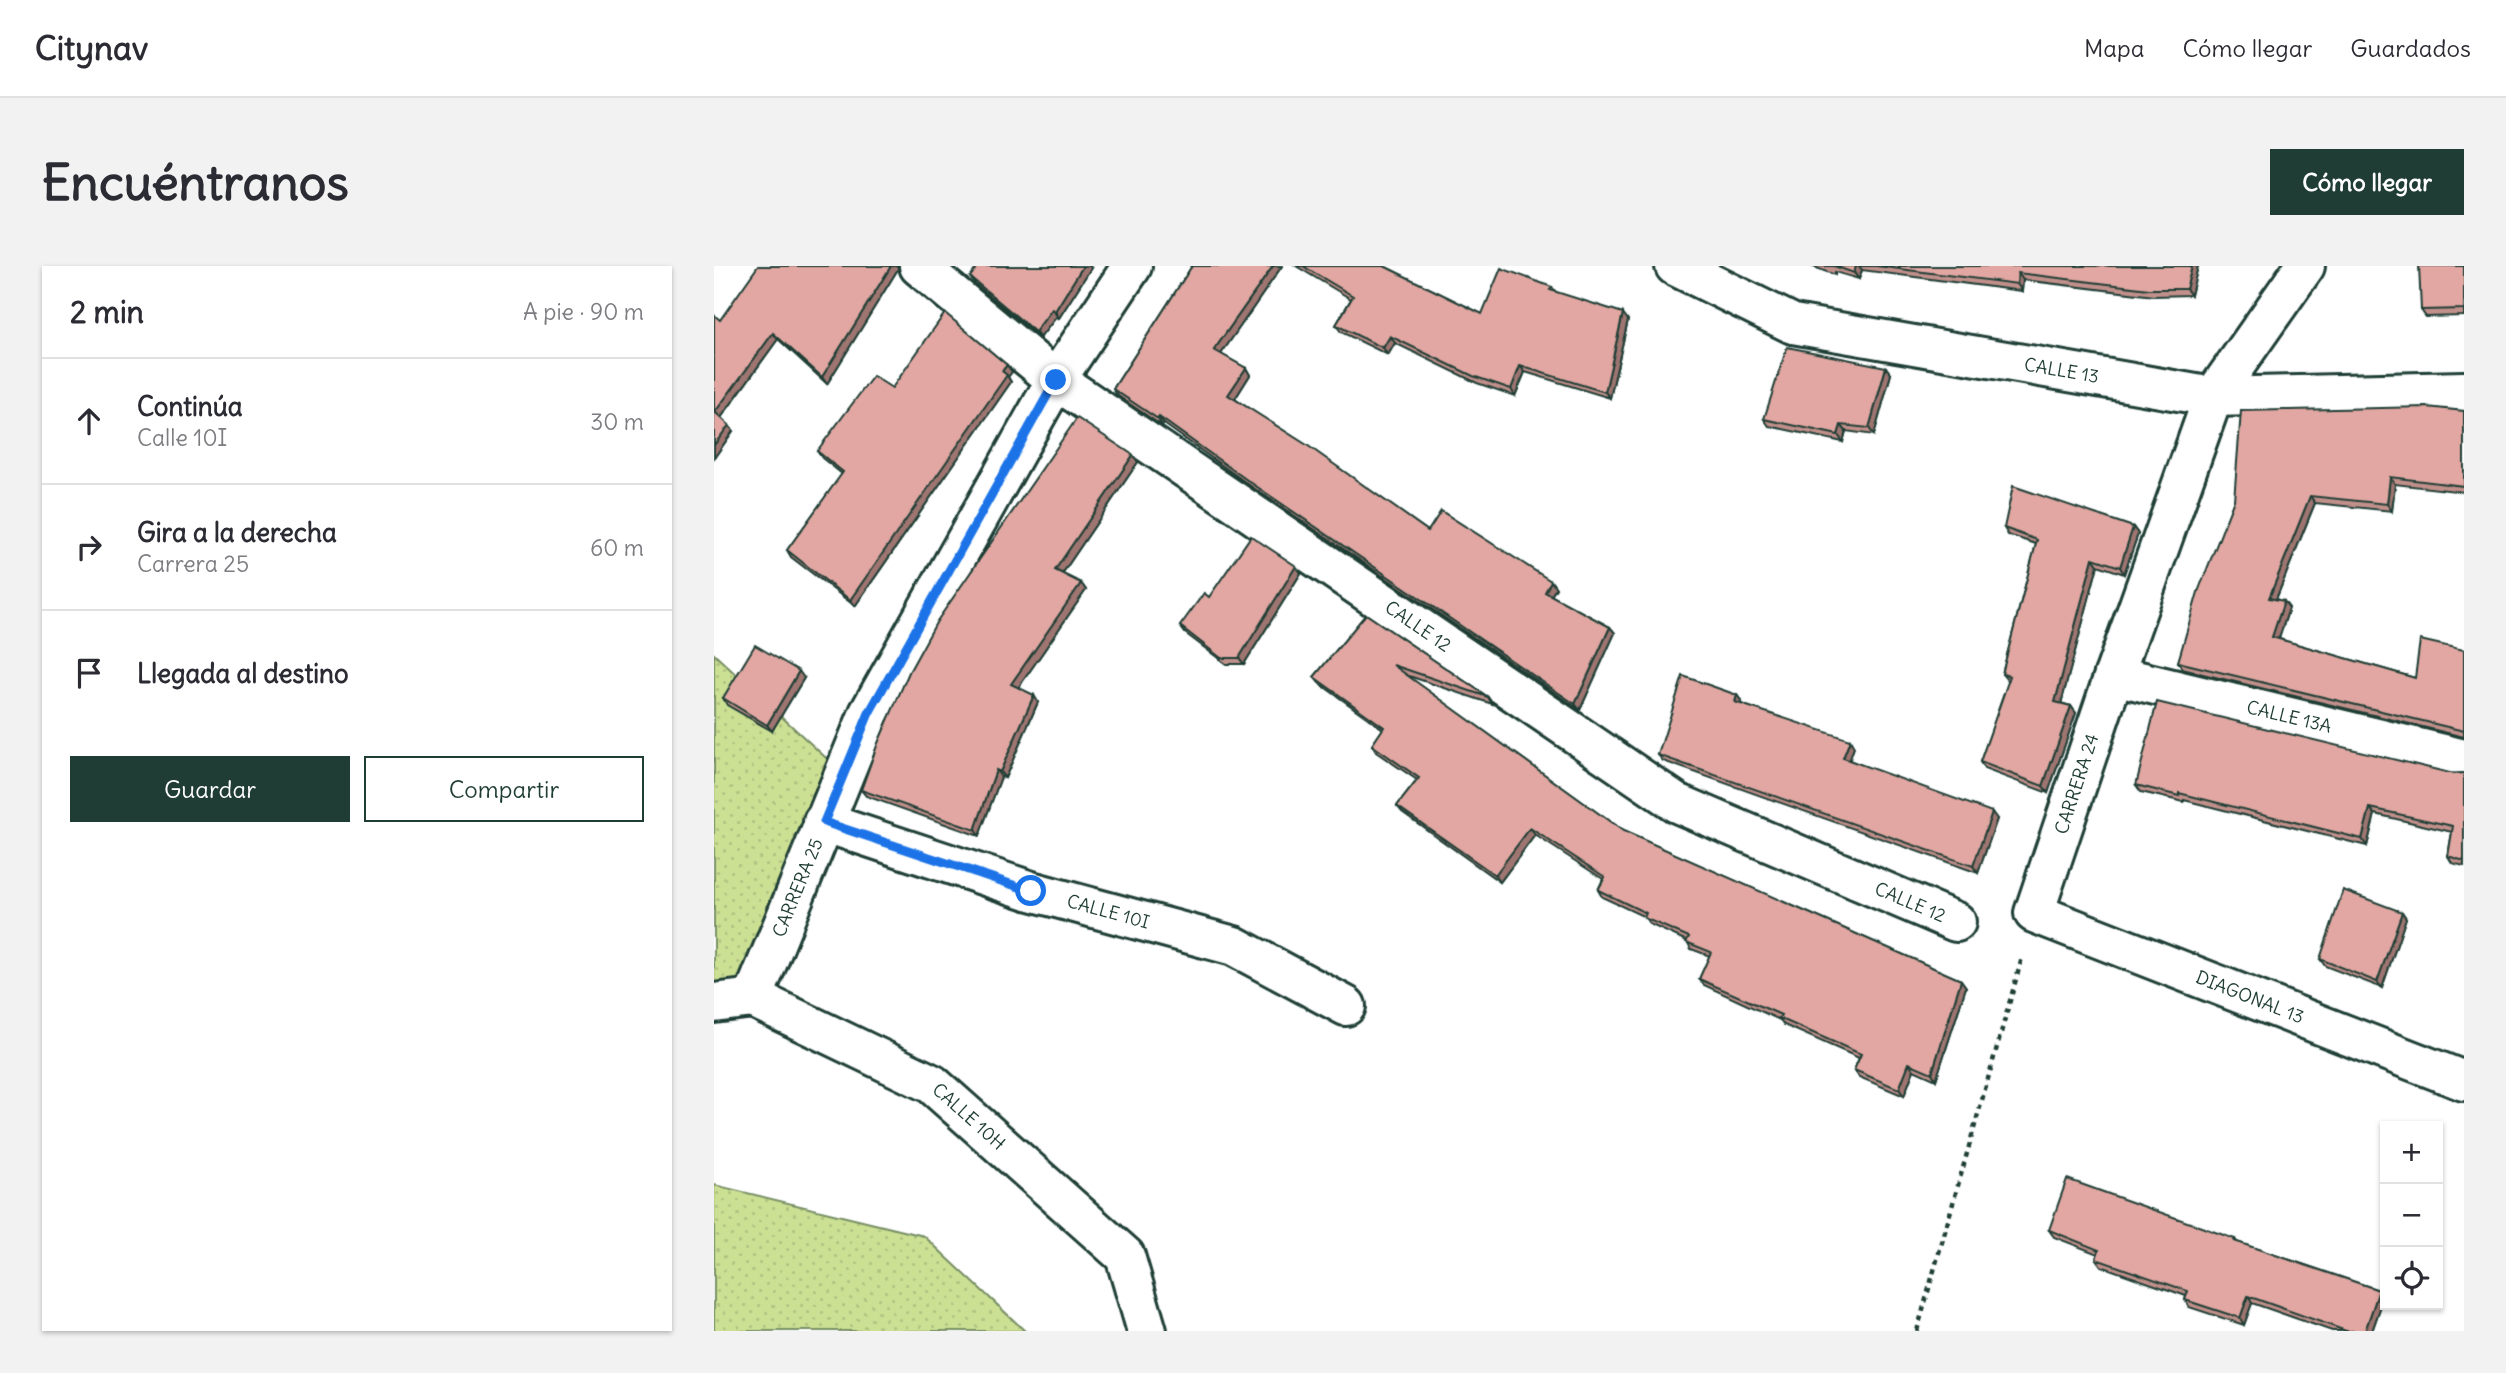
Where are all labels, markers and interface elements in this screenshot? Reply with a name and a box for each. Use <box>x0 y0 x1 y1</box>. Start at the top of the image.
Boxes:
text: Citynav <box>35 27 148 69</box>
text: Mapa <box>2084 33 2144 63</box>
text: Cómo llegar <box>2182 33 2312 63</box>
text: Guardados <box>2350 33 2471 63</box>
button: Cómo llegar <box>2270 149 2464 215</box>
text: Encuéntranos <box>42 152 349 213</box>
text: 2 min <box>70 293 144 331</box>
text: A pie · 90 m <box>523 297 644 326</box>
street label: CALLE 13 <box>2023 352 2101 388</box>
route end <box>1040 364 1071 395</box>
text: Continúa <box>137 390 243 423</box>
icon: ahead <box>70 402 108 440</box>
text: 30 m <box>590 407 644 436</box>
text: Calle 10I <box>137 423 227 452</box>
text: Gira a la derecha <box>137 516 337 549</box>
icon: right <box>70 528 108 566</box>
text: 60 m <box>590 533 644 562</box>
text: Carrera 25 <box>137 549 249 578</box>
street label: CALLE 12 <box>1381 595 1456 657</box>
icon: arrive <box>70 654 108 692</box>
text: Llegada al destino <box>137 657 349 690</box>
street label: CALLE 13A <box>2244 695 2334 738</box>
street label: CARRERA 24 <box>2049 731 2104 837</box>
button: Guardar <box>70 756 350 822</box>
button: Compartir <box>364 756 644 822</box>
street label: CARRERA 25 <box>767 835 828 940</box>
route start <box>1015 875 1046 906</box>
street label: CALLE 12 <box>1871 877 1949 927</box>
street label: CALLE 10I <box>1064 889 1152 934</box>
street label: DIAGONAL 13 <box>2193 965 2307 1028</box>
street label: CALLE 10H <box>928 1078 1010 1155</box>
map controls <box>2380 1121 2443 1310</box>
button: + <box>2380 1121 2443 1184</box>
button: − <box>2380 1184 2443 1247</box>
button: locate <box>2380 1247 2443 1310</box>

